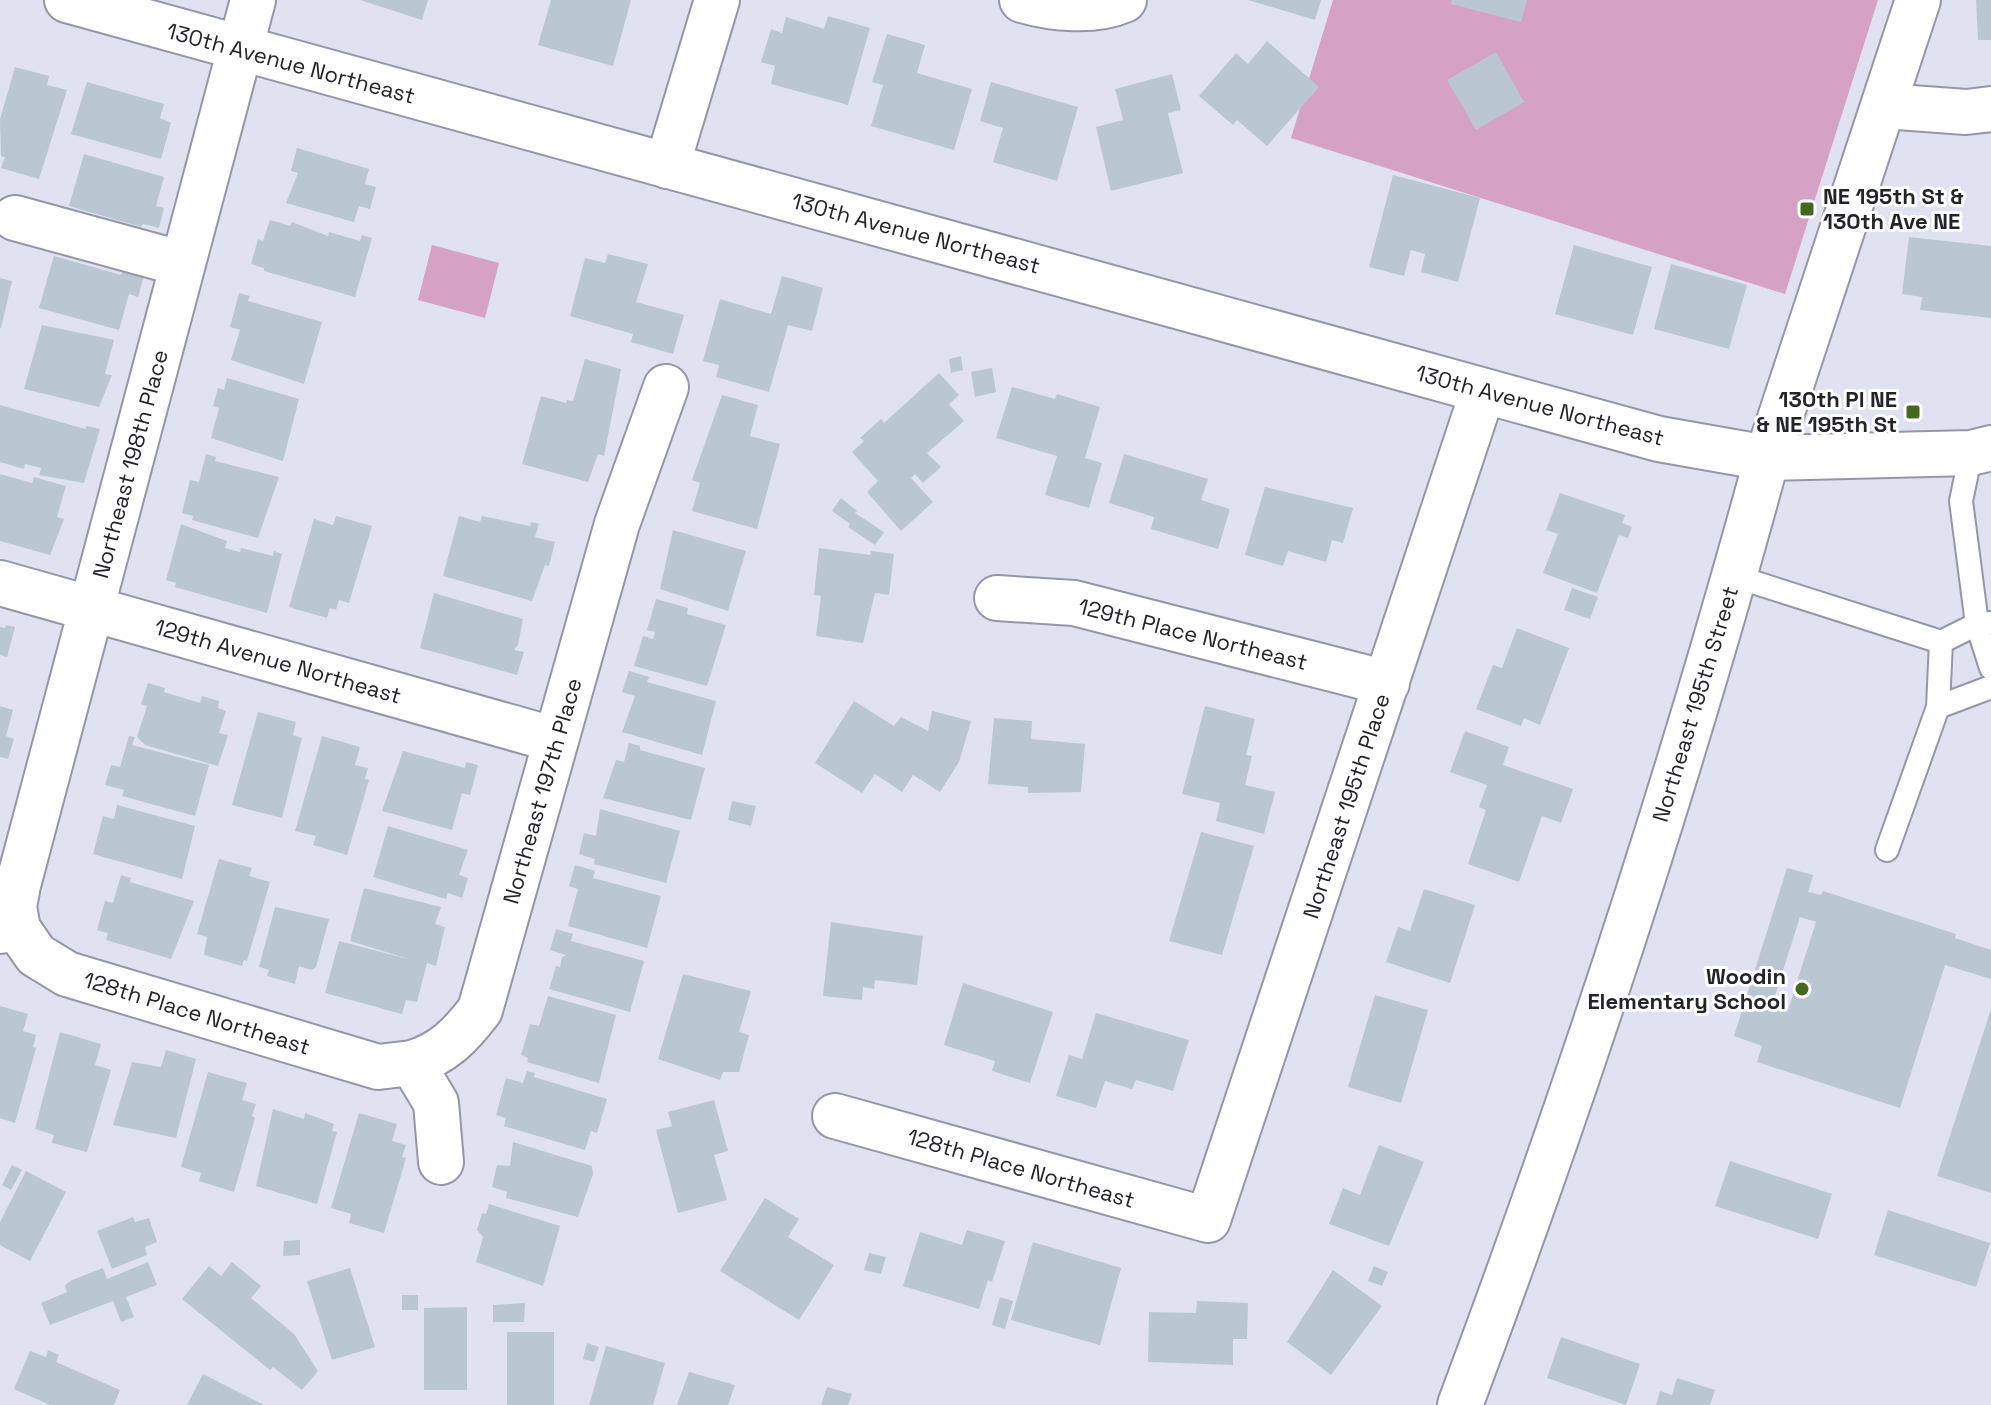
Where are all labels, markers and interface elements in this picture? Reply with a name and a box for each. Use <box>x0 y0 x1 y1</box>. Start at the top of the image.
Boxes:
street label: 130th Avenue Northeast <box>164 16 418 110</box>
place label: NE 195th St & 130th Ave NE <box>1823 182 1963 235</box>
street label: 130th Avenue Northeast <box>789 186 1043 280</box>
marker: NE 195th St & 130th Ave NE <box>1798 200 1816 218</box>
street label: Northeast 198th Place <box>86 347 174 581</box>
street label: 130th Avenue Northeast <box>1413 358 1667 452</box>
place label: 130th Pl NE & NE 195th St <box>1757 385 1897 438</box>
marker: 130th Pl NE & NE 195th St <box>1904 403 1922 421</box>
street label: Northeast 195th Street <box>1646 583 1744 825</box>
street label: 129th Place Northeast <box>1076 592 1310 676</box>
street label: 129th Avenue Northeast <box>151 612 405 710</box>
street label: Northeast 197th Place <box>496 675 588 907</box>
street label: Northeast 195th Place <box>1296 690 1396 922</box>
place label: Woodin Elementary School <box>1587 962 1786 1015</box>
street label: 128th Place Northeast <box>80 965 314 1061</box>
marker: Woodin Elementary School <box>1793 980 1811 998</box>
street label: 128th Place Northeast <box>904 1122 1138 1214</box>

